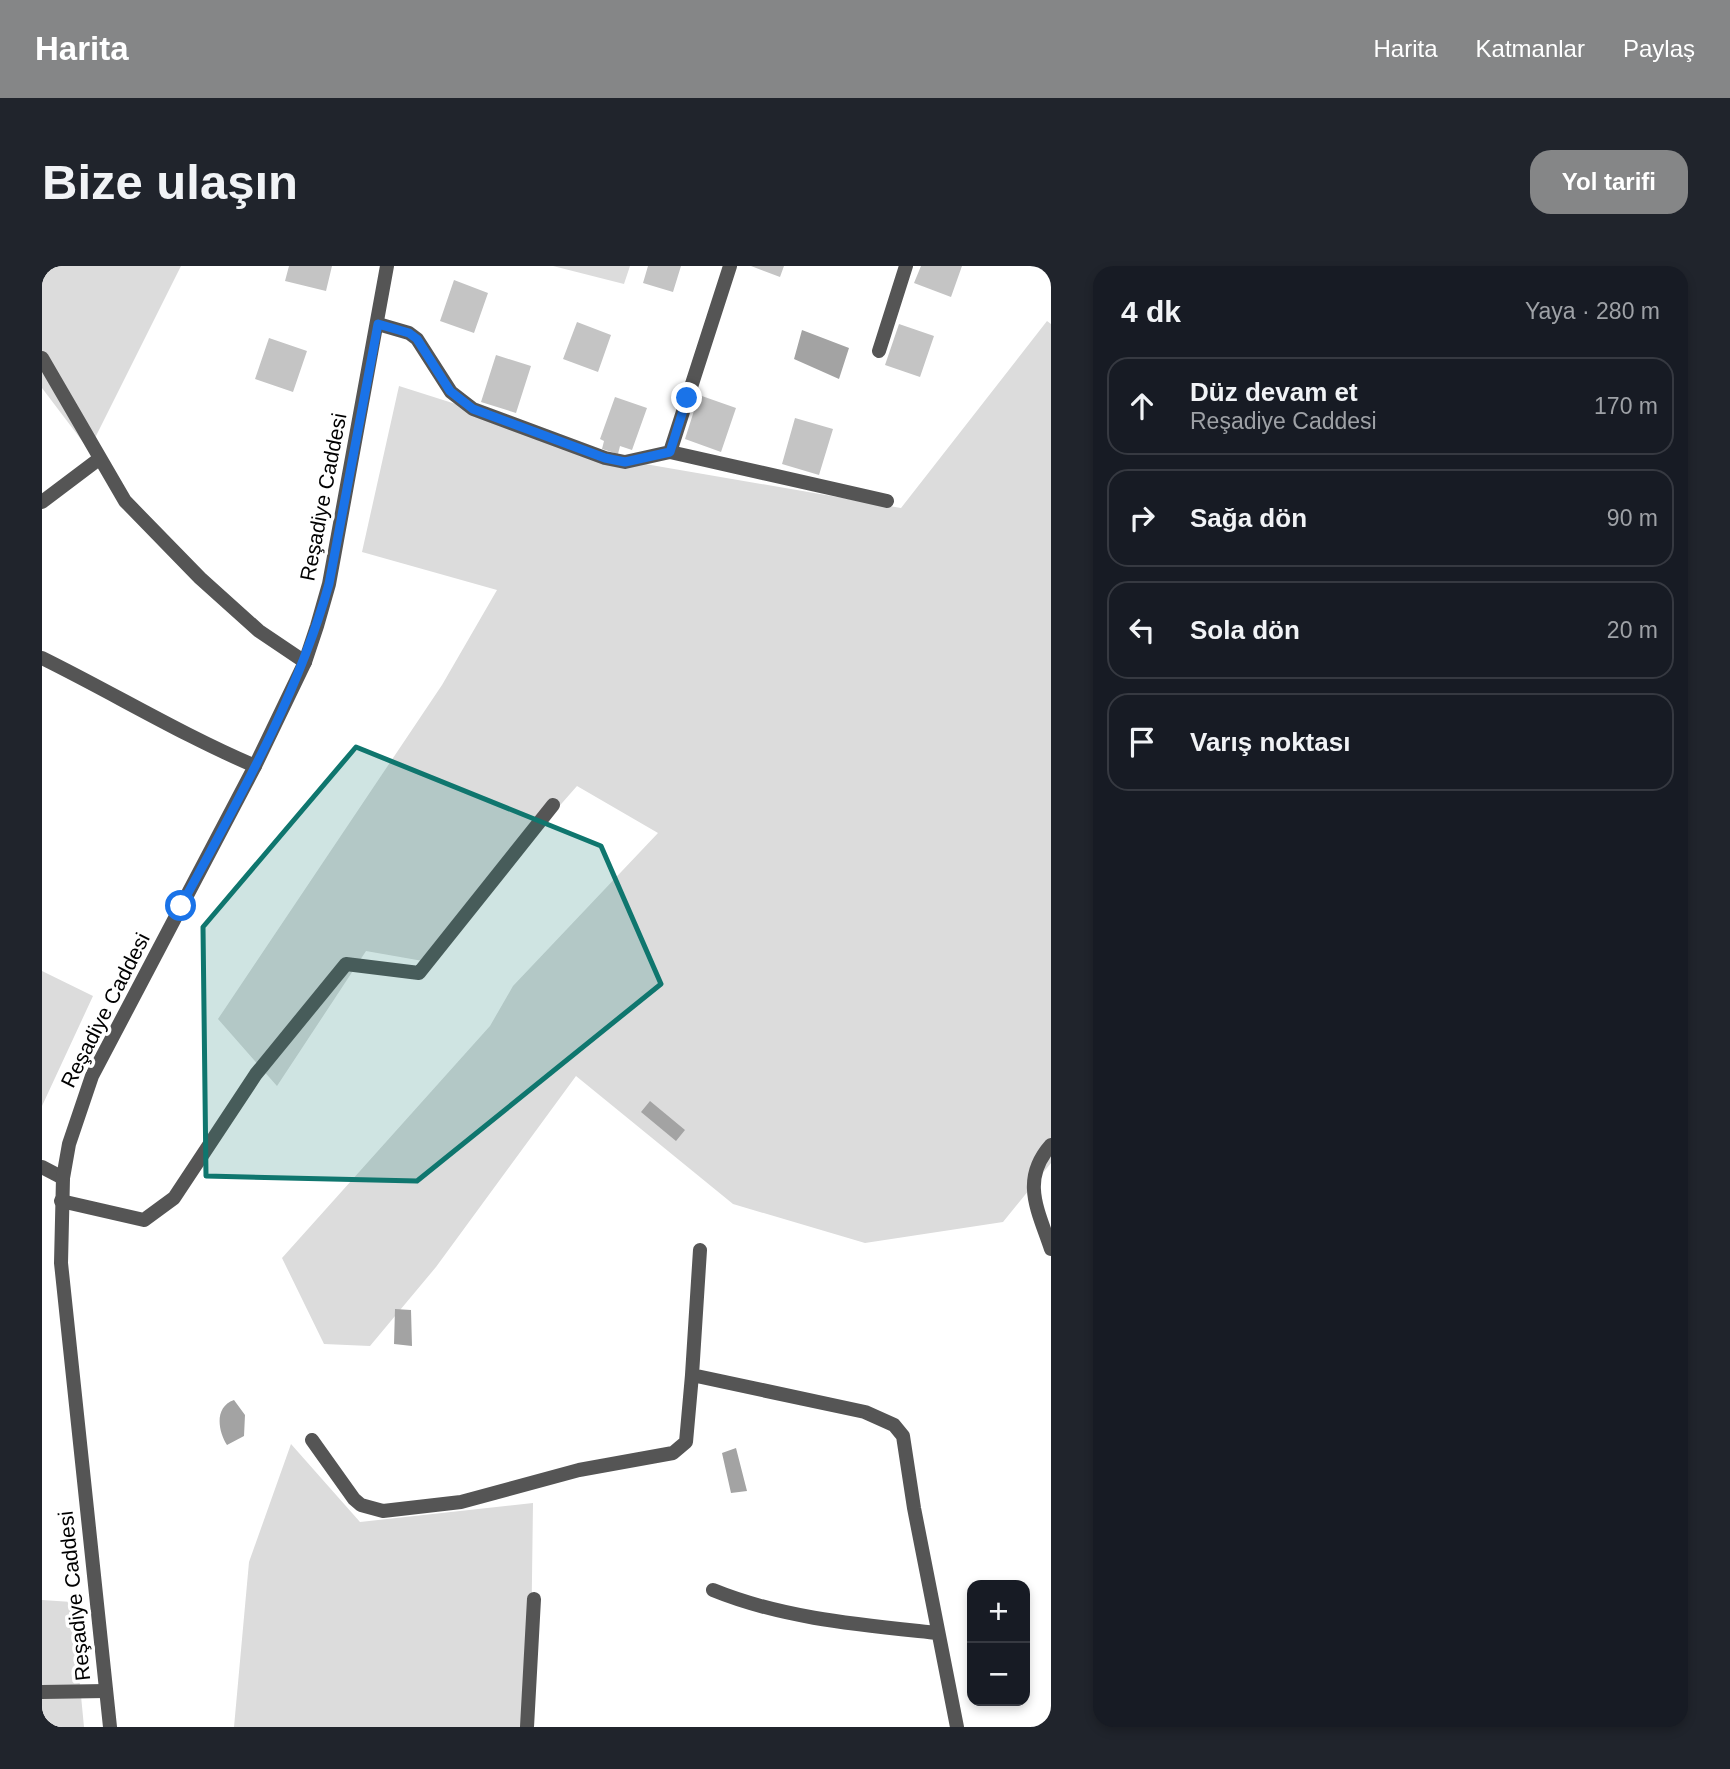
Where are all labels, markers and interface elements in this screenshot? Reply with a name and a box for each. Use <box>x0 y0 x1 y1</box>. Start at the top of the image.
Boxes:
text: Harita <box>35 30 129 67</box>
text: Harita <box>1374 35 1438 62</box>
text: Katmanlar <box>1476 35 1585 62</box>
text: Paylaş <box>1623 35 1695 62</box>
button: Yol tarifi <box>1530 150 1688 214</box>
text: Bize ulaşın <box>42 155 298 209</box>
text: 4 dk <box>1121 295 1181 328</box>
text: Yaya · 280 m <box>1525 298 1660 324</box>
text: Düz devam et <box>1190 377 1358 407</box>
route end <box>671 382 702 413</box>
icon: ahead <box>1123 387 1161 425</box>
text: 170 m <box>1594 393 1658 419</box>
text: Reşadiye Caddesi <box>1190 408 1377 434</box>
street label: Reşadiye Caddesi <box>295 411 351 583</box>
icon: right <box>1123 499 1161 537</box>
text: Sağa dön <box>1190 503 1307 533</box>
text: 90 m <box>1607 505 1658 531</box>
icon: left <box>1123 611 1161 649</box>
text: Sola dön <box>1190 615 1300 645</box>
text: 20 m <box>1607 617 1658 643</box>
icon: arrive <box>1123 723 1161 761</box>
text: Varış noktası <box>1190 727 1350 757</box>
route start <box>165 890 196 921</box>
street label: Reşadiye Caddesi <box>56 929 154 1091</box>
street label: Reşadiye Caddesi <box>54 1510 94 1682</box>
map controls <box>967 1580 1030 1706</box>
button: + <box>967 1580 1030 1643</box>
button: − <box>967 1643 1030 1706</box>

